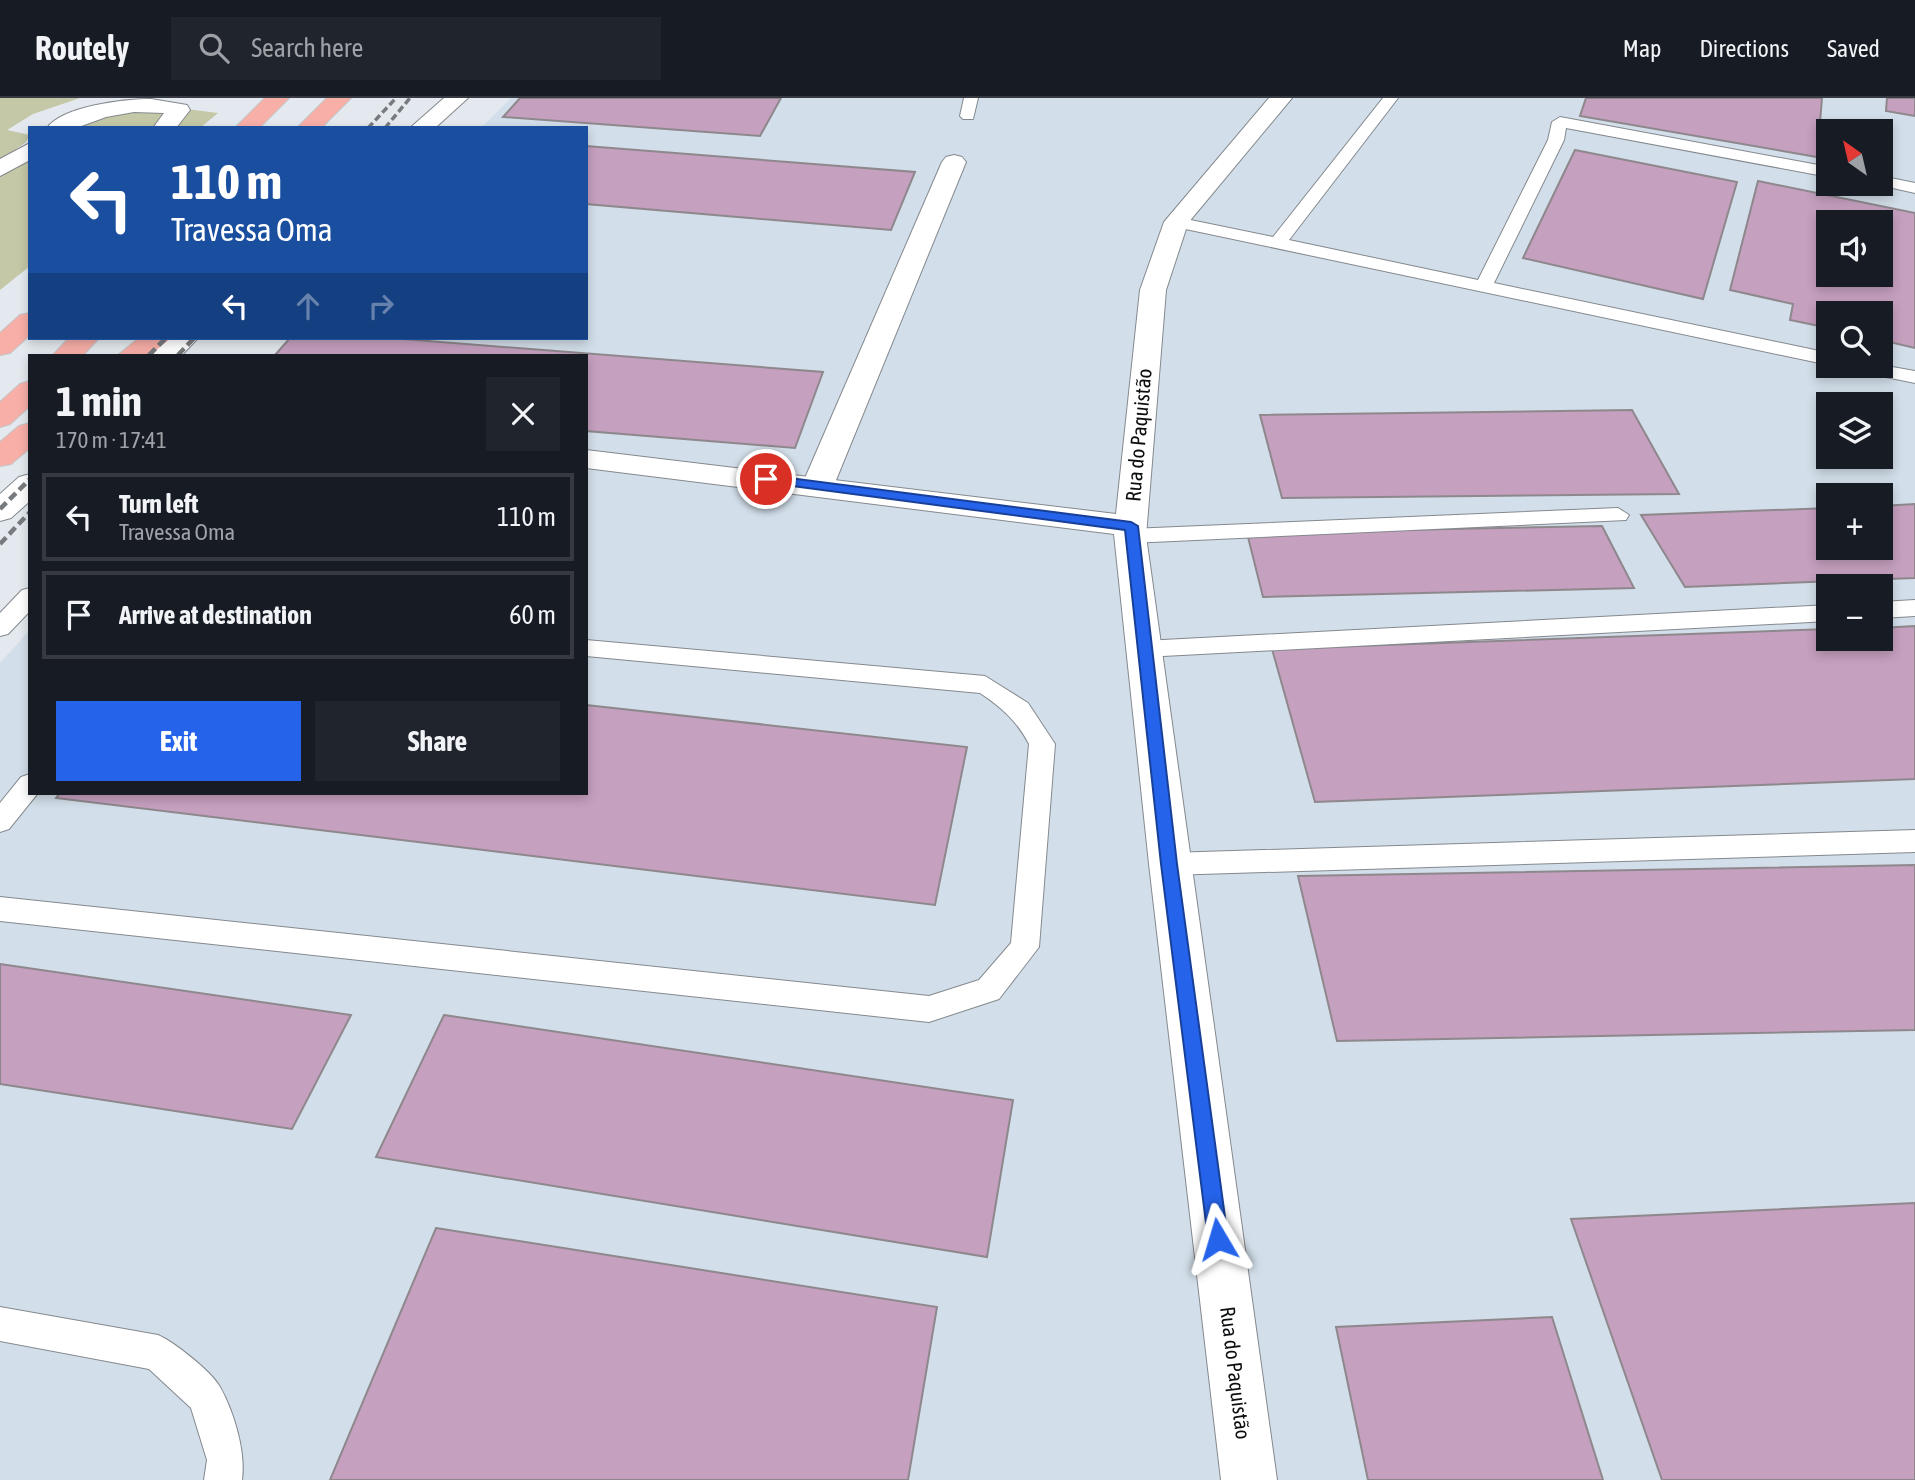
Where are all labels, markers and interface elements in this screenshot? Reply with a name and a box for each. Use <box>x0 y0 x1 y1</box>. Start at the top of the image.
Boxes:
search box <box>171 17 661 80</box>
text: Routely <box>35 29 129 67</box>
icon: search <box>195 29 233 67</box>
text: Search here <box>251 33 363 63</box>
text: Map <box>1623 35 1661 62</box>
text: Directions <box>1699 35 1789 62</box>
text: Saved <box>1827 35 1880 62</box>
north arrow <box>1816 119 1894 196</box>
map controls <box>1816 119 1893 651</box>
text: 110 m <box>171 153 282 209</box>
icon: left <box>56 154 147 245</box>
button: sound <box>1816 210 1893 287</box>
text: Travessa Oma <box>171 211 333 248</box>
icon: left <box>216 287 254 325</box>
icon: ahead <box>289 287 327 325</box>
icon: right <box>362 287 400 325</box>
button: search <box>1816 301 1893 378</box>
street label: Rua do Paquistão <box>1120 367 1156 503</box>
text: 1 min <box>56 377 142 425</box>
button: close <box>486 377 560 451</box>
button: layers <box>1816 392 1893 469</box>
text: 170 m · 17:41 <box>56 427 167 453</box>
pin <box>736 449 796 509</box>
icon: arrive <box>747 460 785 498</box>
button: + <box>1816 483 1893 560</box>
text: Turn left <box>119 489 199 519</box>
icon: left <box>60 498 98 536</box>
text: 110 m <box>497 502 556 532</box>
text: Travessa Oma <box>119 519 235 545</box>
button: − <box>1816 574 1893 651</box>
icon: arrive <box>60 596 98 634</box>
text: Arrive at destination <box>119 600 312 630</box>
text: 60 m <box>509 600 556 630</box>
button: Exit <box>56 701 301 781</box>
button: Share <box>315 701 560 781</box>
position arrow <box>1181 1202 1255 1276</box>
street label: Rua do Paquistão <box>1216 1305 1256 1441</box>

